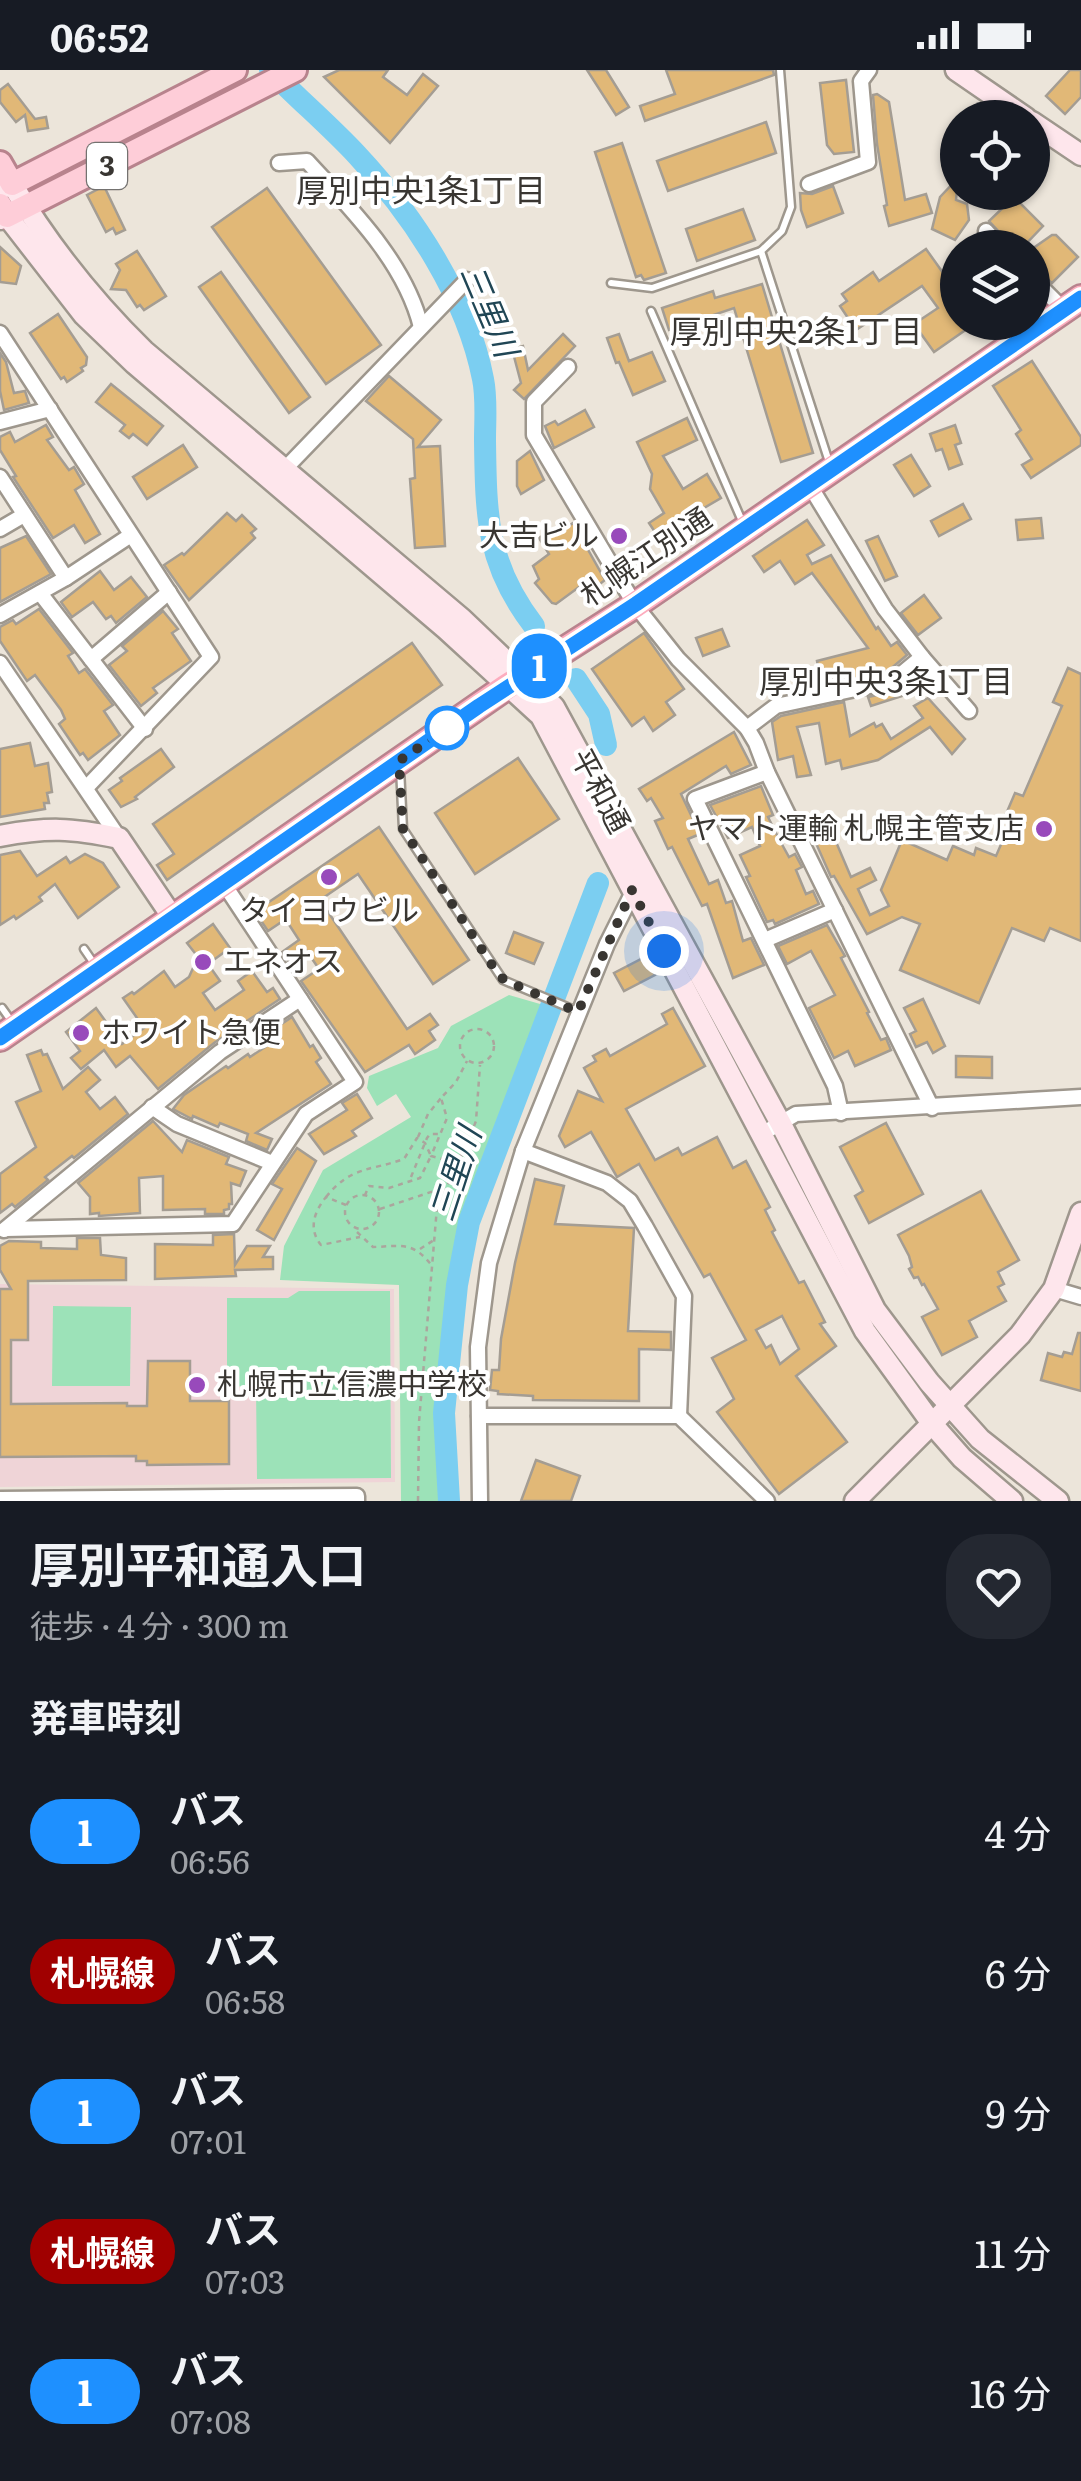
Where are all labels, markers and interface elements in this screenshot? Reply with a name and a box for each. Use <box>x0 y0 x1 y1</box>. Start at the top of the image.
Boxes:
text: 06:52 <box>50 7 149 64</box>
map controls <box>940 100 1050 340</box>
button: locate <box>940 100 1050 210</box>
road number: 3 <box>87 143 127 189</box>
district label: 厚別中央1条1丁目 <box>296 164 546 212</box>
button: layers <box>940 230 1050 340</box>
water label: 三里川 <box>451 256 534 366</box>
district label: 厚別中央2条1丁目 <box>669 305 923 353</box>
street label: 札幌江別通 <box>570 494 719 615</box>
place label: 大吉ビル <box>479 511 599 555</box>
marker: 大吉ビル <box>608 525 630 547</box>
line badge: 1 <box>506 634 572 698</box>
text: 1 <box>532 640 546 692</box>
district label: 厚別中央3条1丁目 <box>759 655 1013 703</box>
unlabelled marker <box>426 707 468 749</box>
street label: 平和通 <box>562 740 643 840</box>
place label: ヤマト運輸 札幌主管支店 <box>688 804 1024 848</box>
marker: ヤマト運輸 札幌主管支店 <box>1033 818 1055 840</box>
marker: タイヨウビル <box>318 866 340 888</box>
place label: タイヨウビル <box>239 886 419 930</box>
your location <box>639 926 689 976</box>
place label: エネオス <box>223 937 343 981</box>
marker: エネオス <box>192 951 214 973</box>
place label: ホワイト急便 <box>101 1008 281 1052</box>
marker: ホワイト急便 <box>70 1022 92 1044</box>
water label: 三里川 <box>415 1117 492 1226</box>
place label: 札幌市立信濃中学校 <box>217 1360 487 1404</box>
marker: 札幌市立信濃中学校 <box>186 1374 208 1396</box>
text: 厚別平和通入口 <box>30 1527 366 1598</box>
button: heart <box>946 1534 1051 1639</box>
text: 徒歩 · 4 分 · 300 m <box>30 1600 289 1648</box>
text: 発車時刻 <box>30 1687 182 1744</box>
text: バス <box>170 1779 246 1836</box>
text: 4 分 <box>984 1803 1051 1860</box>
text: 1 <box>78 1805 92 1857</box>
text: 06:56 <box>170 1836 250 1884</box>
text: バス <box>205 1919 281 1976</box>
text: 6 分 <box>985 1943 1051 2000</box>
text: 札幌線 <box>50 1945 155 1997</box>
text: 06:58 <box>205 1976 285 2024</box>
text: バス <box>170 2059 246 2116</box>
text: 9 分 <box>986 2083 1051 2140</box>
text: 1 <box>78 2085 92 2137</box>
text: 07:01 <box>170 2116 246 2164</box>
text: バス <box>205 2199 281 2256</box>
text: 11 分 <box>974 2223 1051 2280</box>
text: 札幌線 <box>50 2225 155 2277</box>
text: 07:03 <box>205 2256 285 2304</box>
text: バス <box>170 2339 246 2396</box>
text: 16 分 <box>970 2363 1051 2420</box>
text: 1 <box>78 2365 92 2417</box>
text: 07:08 <box>170 2396 251 2444</box>

